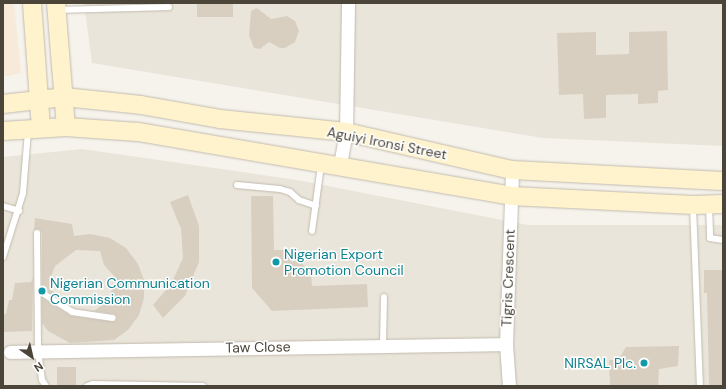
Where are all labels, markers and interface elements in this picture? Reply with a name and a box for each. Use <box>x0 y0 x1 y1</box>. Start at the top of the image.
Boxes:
street label: Aguiyi Ironsi Street <box>326 123 448 163</box>
street label: Tigris Crescent <box>498 229 518 327</box>
place label: Nigerian Export Promotion Council <box>284 246 404 278</box>
marker: Nigerian Export Promotion Council <box>271 257 281 267</box>
place label: Nigerian Communication Commission <box>50 275 210 308</box>
marker: Nigerian Communication Commission <box>37 286 47 296</box>
north arrow <box>12 337 52 377</box>
street label: Taw Close <box>225 338 291 356</box>
place label: NIRSAL Plc. <box>564 355 636 371</box>
marker: NIRSAL Plc. <box>639 358 649 368</box>
text: N <box>31 359 46 375</box>

